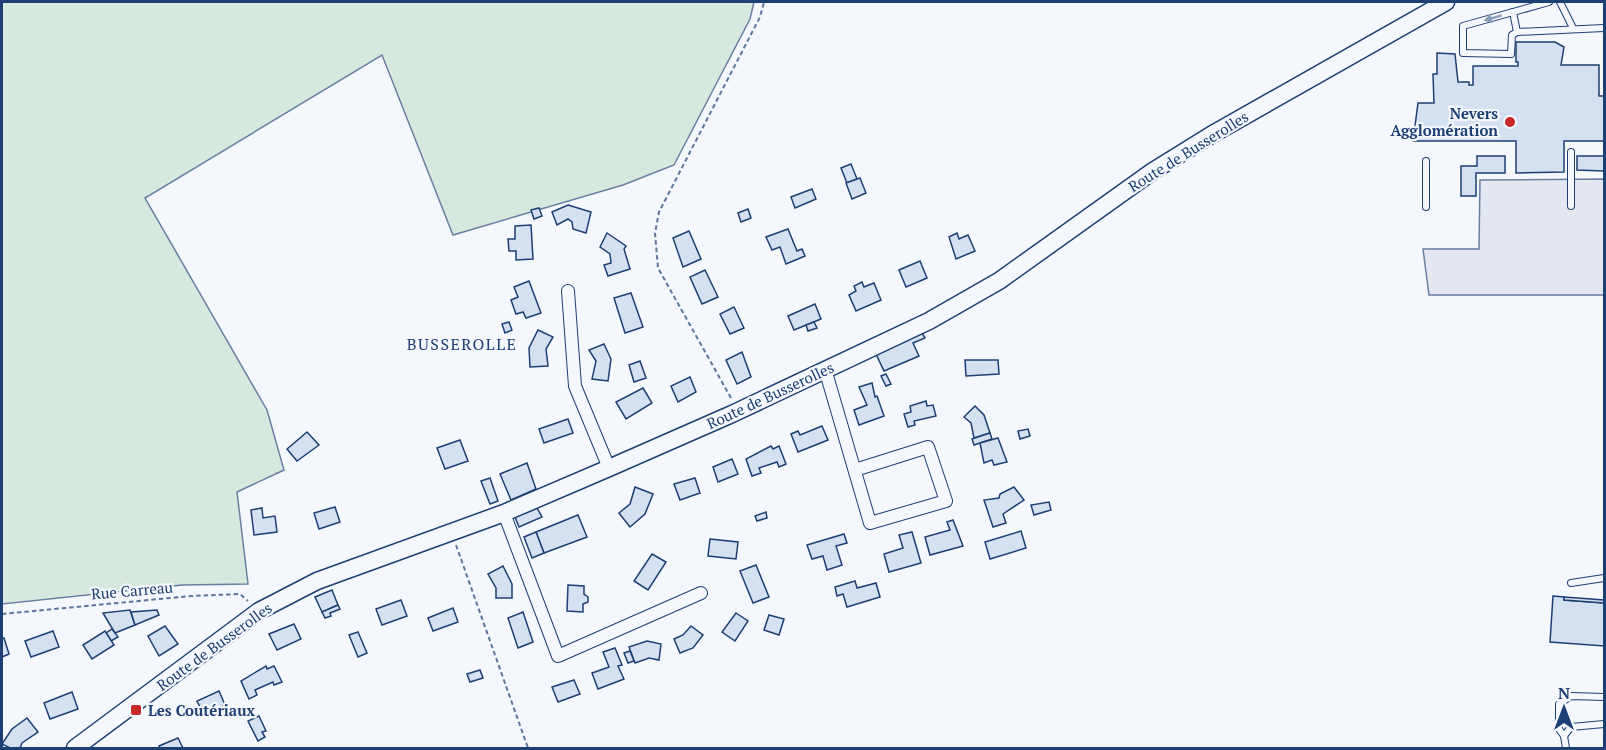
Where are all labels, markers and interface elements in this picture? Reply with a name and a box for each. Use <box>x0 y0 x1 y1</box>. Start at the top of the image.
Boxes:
one-way arrow <box>1484 14 1502 23</box>
place label: Nevers Agglomération <box>1391 103 1498 140</box>
street label: Route de Busserolles <box>1124 106 1252 196</box>
marker: Nevers Agglomération <box>1503 115 1517 129</box>
district label: BUSSEROLLE <box>407 333 517 355</box>
street label: Route de Busserolles <box>703 357 837 433</box>
street label: Rue Carreau <box>90 576 174 604</box>
street label: Route de Busserolles <box>152 597 276 695</box>
north arrow <box>1534 678 1594 738</box>
text: N <box>1558 682 1570 704</box>
place label: Les Coutériaux <box>148 700 256 720</box>
marker: Les Coutériaux <box>129 703 143 717</box>

